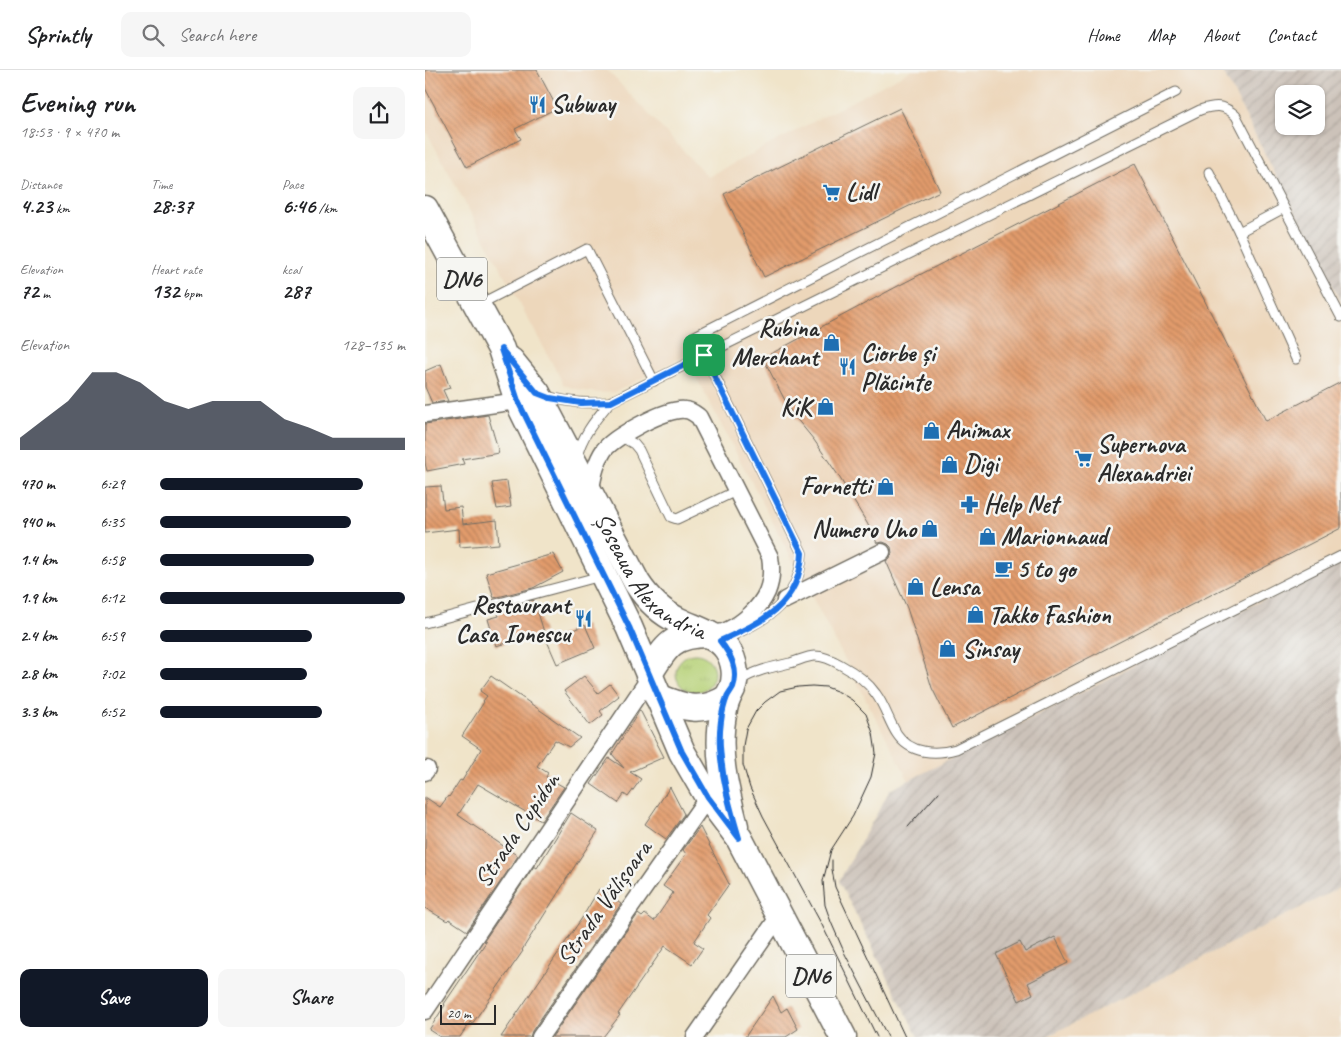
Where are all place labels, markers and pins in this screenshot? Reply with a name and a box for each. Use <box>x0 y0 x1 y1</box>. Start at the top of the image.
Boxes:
place label: Subway <box>551 88 617 120</box>
restaurant icon: Subway <box>527 94 547 114</box>
place label: Lidl <box>846 176 881 208</box>
supermarket icon: Lidl <box>822 182 842 202</box>
place label: Rubina Merchant <box>732 312 821 373</box>
shop icon: Rubina Merchant <box>822 332 842 352</box>
pin <box>683 334 725 376</box>
place label: Ciorbe și Plăcinte <box>861 337 938 398</box>
restaurant icon: Ciorbe și Plăcinte <box>837 357 857 377</box>
place label: KiK <box>781 391 815 423</box>
shop icon: KiK <box>815 397 835 417</box>
place label: Animax <box>946 414 1011 446</box>
shop icon: Animax <box>922 420 942 440</box>
place label: Supernova Alexandriei <box>1097 428 1193 489</box>
place label: Digi <box>964 448 1001 480</box>
supermarket icon: Supernova Alexandriei <box>1073 448 1093 468</box>
shop icon: Digi <box>940 454 960 474</box>
place label: Fornetti <box>801 470 874 502</box>
shop icon: Fornetti <box>875 476 895 496</box>
place label: Help Net <box>984 488 1062 520</box>
pharmacy icon: Help Net <box>960 494 980 514</box>
place label: Numero Uno <box>812 513 918 545</box>
shop icon: Numero Uno <box>920 519 940 539</box>
place label: Marionnaud <box>1001 520 1111 552</box>
shop icon: Marionnaud <box>977 526 997 546</box>
place label: 5 to go <box>1017 553 1078 585</box>
cafe icon: 5 to go <box>993 559 1013 579</box>
place label: Lensa <box>930 571 981 603</box>
shop icon: Lensa <box>906 577 926 597</box>
place label: Restaurant Casa Ionescu <box>456 589 573 650</box>
place label: Takko Fashion <box>989 599 1111 631</box>
shop icon: Takko Fashion <box>965 605 985 625</box>
restaurant icon: Restaurant Casa Ionescu <box>574 609 594 629</box>
place label: Sinsay <box>962 633 1021 665</box>
shop icon: Sinsay <box>938 639 958 659</box>

